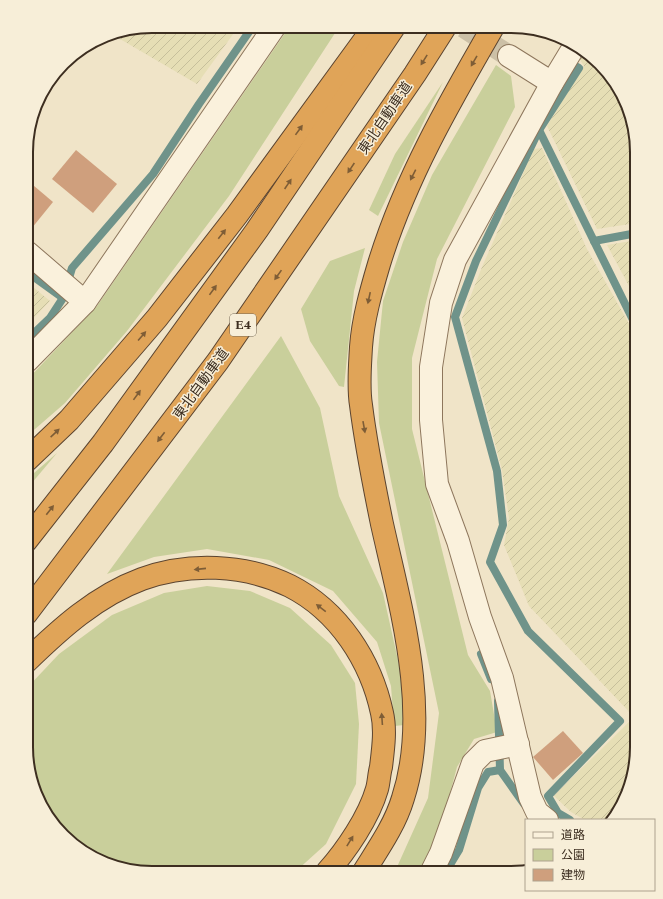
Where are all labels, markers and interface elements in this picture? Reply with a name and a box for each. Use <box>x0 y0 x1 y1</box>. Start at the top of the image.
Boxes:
one-way arrow <box>420 55 428 65</box>
one-way arrow <box>470 55 477 67</box>
street label: 東北自動車道 <box>353 77 417 159</box>
one-way arrow <box>295 124 303 135</box>
one-way arrow <box>347 162 355 173</box>
one-way arrow <box>409 170 416 181</box>
one-way arrow <box>284 178 292 189</box>
one-way arrow <box>218 229 226 240</box>
one-way arrow <box>274 270 282 280</box>
one-way arrow <box>209 285 217 295</box>
one-way arrow <box>366 292 372 304</box>
road number: E4 <box>230 314 256 336</box>
one-way arrow <box>137 331 146 342</box>
street label: 東北自動車道 <box>168 344 234 424</box>
one-way arrow <box>133 390 141 401</box>
one-way arrow <box>362 420 368 433</box>
one-way arrow <box>50 428 60 438</box>
one-way arrow <box>157 432 165 443</box>
one-way arrow <box>46 505 55 516</box>
one-way arrow <box>194 565 206 572</box>
one-way arrow <box>315 604 326 612</box>
one-way arrow <box>379 713 386 725</box>
legend <box>525 819 655 891</box>
text: 道路 <box>561 826 585 845</box>
one-way arrow <box>346 836 354 847</box>
text: 公園 <box>561 846 585 865</box>
text: 建物 <box>561 866 585 885</box>

